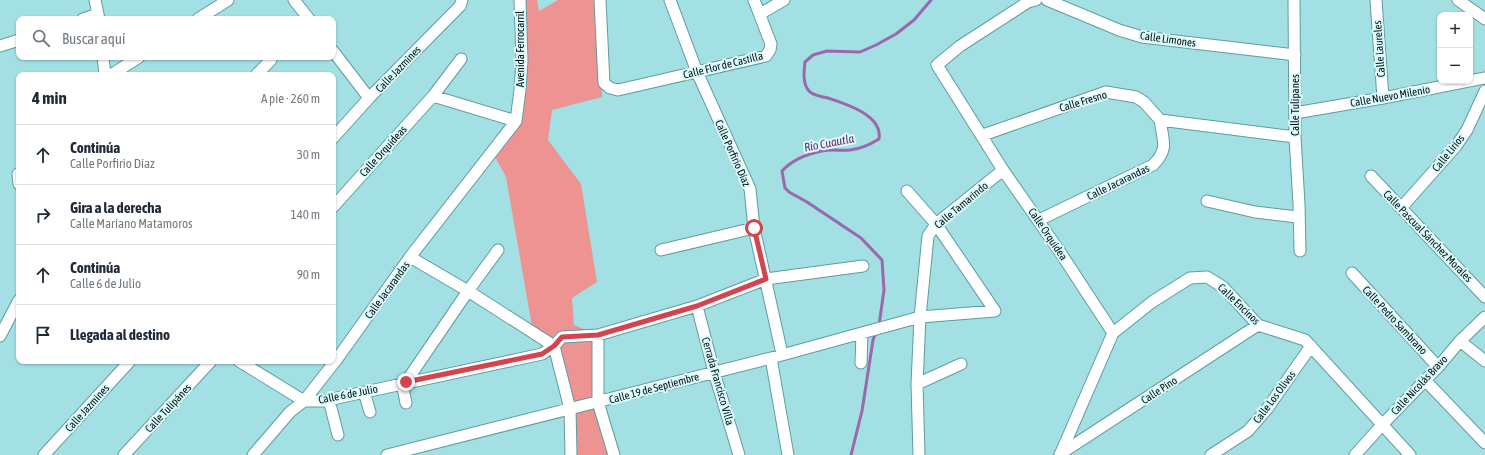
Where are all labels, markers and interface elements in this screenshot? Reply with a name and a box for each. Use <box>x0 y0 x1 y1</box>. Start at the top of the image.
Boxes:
street label: Avenida Ferrocarril <box>514 11 526 87</box>
map controls <box>1437 12 1473 84</box>
button: + <box>1437 12 1473 48</box>
search box <box>16 16 336 60</box>
street label: Calle Laureles <box>1371 20 1387 78</box>
icon: search <box>30 27 52 49</box>
street label: Calle Limones <box>1139 29 1197 49</box>
text: Buscar aquí <box>62 30 125 47</box>
street label: Calle Jazmines <box>373 43 423 95</box>
button: − <box>1437 48 1473 84</box>
street label: Calle Flor de Castilla <box>682 49 764 81</box>
street label: Calle Tulipanes <box>1289 74 1301 136</box>
street label: Calle Nuevo Milenio <box>1349 83 1431 109</box>
text: 4 min <box>32 88 67 108</box>
street label: Calle Fresno <box>1058 88 1108 114</box>
text: A pie · 260 m <box>261 91 320 106</box>
street label: Calle Porfirio Díaz <box>713 118 753 188</box>
street label: Calle Orquídeas <box>357 123 409 179</box>
water label: Río Cuautla <box>803 131 856 155</box>
street label: Calle Lirios <box>1430 132 1467 174</box>
text: Continúa <box>70 139 120 156</box>
icon: ahead <box>32 144 54 166</box>
text: 30 m <box>297 147 320 162</box>
text: Calle Porfirio Díaz <box>70 156 155 171</box>
street label: Calle Jacarandas <box>1085 162 1151 202</box>
street label: Calle Tamarindo <box>932 179 990 231</box>
street label: Calle Pascual Sánchez Morales <box>1381 188 1475 284</box>
text: Gira a la derecha <box>70 199 161 216</box>
icon: right <box>32 204 54 226</box>
street label: Calle Orquídea <box>1026 206 1070 262</box>
text: 140 m <box>291 207 320 222</box>
text: Calle Mariano Matamoros <box>70 216 193 231</box>
route start <box>745 219 763 237</box>
text: Continúa <box>70 259 120 276</box>
street label: Calle Jacarandas <box>362 259 412 321</box>
icon: ahead <box>32 264 54 286</box>
text: 90 m <box>297 267 320 282</box>
text: Calle 6 de Julio <box>70 276 141 291</box>
street label: Calle Encinos <box>1216 281 1262 327</box>
street label: Calle Pedro Sambrano <box>1360 283 1430 357</box>
icon: arrive <box>32 324 54 346</box>
text: Llegada al destino <box>70 326 170 343</box>
street label: Cerrada Francisco Villa <box>700 336 736 426</box>
street label: Calle Nicolás Bravo <box>1388 353 1450 417</box>
street label: Calle Los Olivos <box>1250 368 1298 426</box>
street label: Calle 19 de Septiembre <box>608 370 700 406</box>
route end <box>397 373 415 391</box>
street label: Calle Pino <box>1139 374 1179 406</box>
street label: Calle Tulipánes <box>143 381 194 435</box>
street label: Calle Jazmines <box>63 382 111 434</box>
street label: Calle 6 de Julio <box>317 382 379 406</box>

